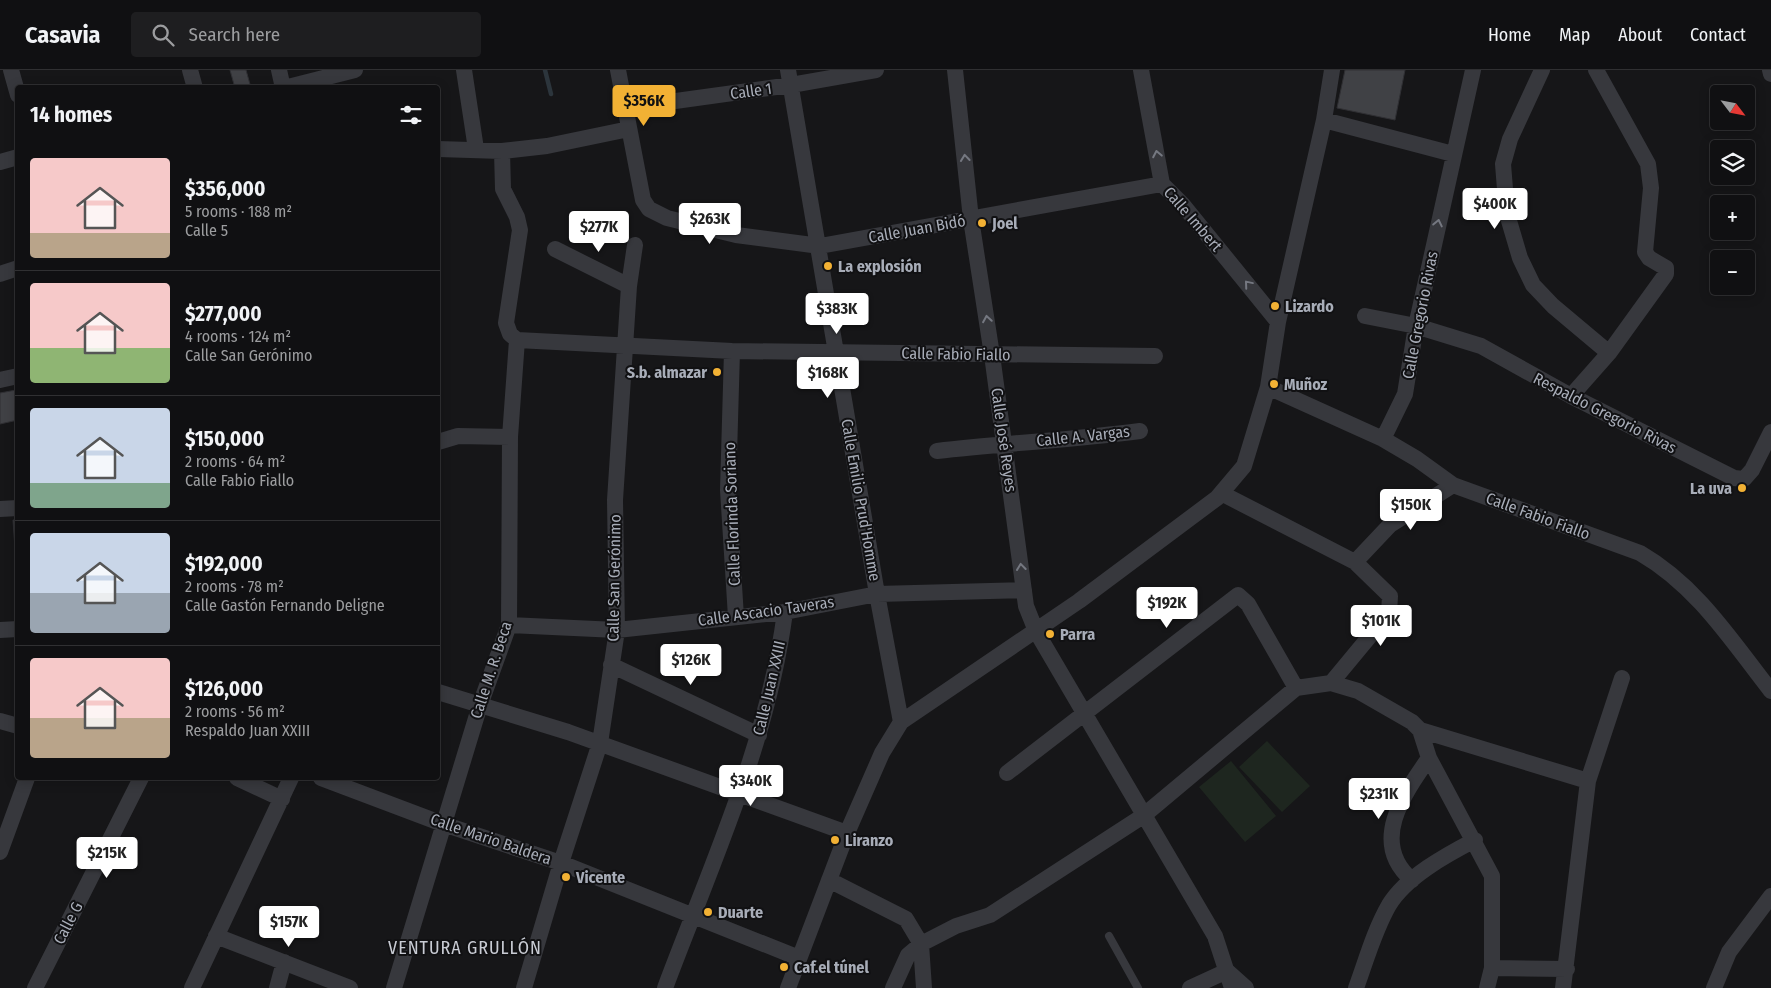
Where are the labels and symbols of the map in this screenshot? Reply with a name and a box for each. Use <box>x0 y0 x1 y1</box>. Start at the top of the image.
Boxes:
street label: Calle 1 <box>729 79 773 103</box>
pin: $356K <box>609 85 679 127</box>
north arrow <box>1710 85 1755 130</box>
one-way arrow <box>1152 149 1162 158</box>
one-way arrow <box>960 154 971 162</box>
street label: Calle Imbert <box>1160 183 1227 256</box>
pin: $400K <box>1460 188 1530 230</box>
pin: $263K <box>675 202 745 245</box>
pin: $277K <box>564 210 634 253</box>
street label: Calle Juan Bidó <box>867 211 967 247</box>
place label: Joel <box>991 214 1018 233</box>
marker: Joel <box>976 217 988 229</box>
one-way arrow <box>1432 219 1443 228</box>
street label: Calle Gregorio Rivas <box>1398 249 1442 380</box>
place label: La explosión <box>838 257 922 276</box>
marker: La explosión <box>822 260 834 272</box>
one-way arrow <box>1245 280 1254 289</box>
pin: $383K <box>802 292 872 335</box>
place label: Lizardo <box>1285 297 1334 316</box>
marker: Lizardo <box>1269 300 1281 312</box>
one-way arrow <box>982 315 992 323</box>
street label: Calle Fabio Fiallo <box>901 344 1011 364</box>
pin: $168K <box>793 356 863 399</box>
place label: S.b. almazar <box>627 363 707 382</box>
marker: S.b. almazar <box>711 366 723 378</box>
street label: Respaldo Gregorio Rivas <box>1530 369 1680 457</box>
place label: Muñoz <box>1284 375 1328 394</box>
marker: Muñoz <box>1268 378 1280 390</box>
street label: Calle José Reyes <box>987 387 1021 494</box>
street label: Calle Emilio Prud'Homme <box>837 417 885 583</box>
street label: Calle A. Vargas <box>1035 422 1131 450</box>
street label: Calle Florinda Soriano <box>720 442 744 586</box>
place label: La uva <box>1690 479 1732 498</box>
marker: La uva <box>1736 482 1748 494</box>
pin: $150K <box>1376 488 1446 531</box>
street label: Calle Fabio Fiallo <box>1483 488 1593 544</box>
street label: Calle San Gerónimo <box>603 514 625 642</box>
one-way arrow <box>1016 562 1027 570</box>
pin: $192K <box>1132 586 1202 629</box>
street label: Calle Ascacio Taveras <box>697 592 835 630</box>
pin: $101K <box>1346 604 1416 647</box>
street label: Calle M. R. Beca <box>466 619 516 721</box>
place label: Parra <box>1060 625 1095 644</box>
marker: Parra <box>1044 628 1056 640</box>
street label: Calle Juan XXIII <box>749 639 789 737</box>
pin: $126K <box>656 644 726 686</box>
pin: $340K <box>716 764 786 807</box>
pin: $231K <box>1344 778 1414 820</box>
street label: Calle Mario Baldera <box>428 809 554 869</box>
place label: Liranzo <box>845 831 894 850</box>
marker: Liranzo <box>829 834 841 846</box>
pin: $215K <box>72 836 142 879</box>
place label: Vicente <box>575 868 625 887</box>
marker: Vicente <box>560 871 572 883</box>
street label: Calle G <box>49 899 87 947</box>
place label: Duarte <box>718 903 763 922</box>
pin: $157K <box>254 906 324 948</box>
marker: Duarte <box>702 906 714 918</box>
district label: VENTURA GRULLÓN <box>388 937 542 959</box>
place label: Caf.el túnel <box>794 958 869 977</box>
marker: Caf.el túnel <box>778 961 790 973</box>

